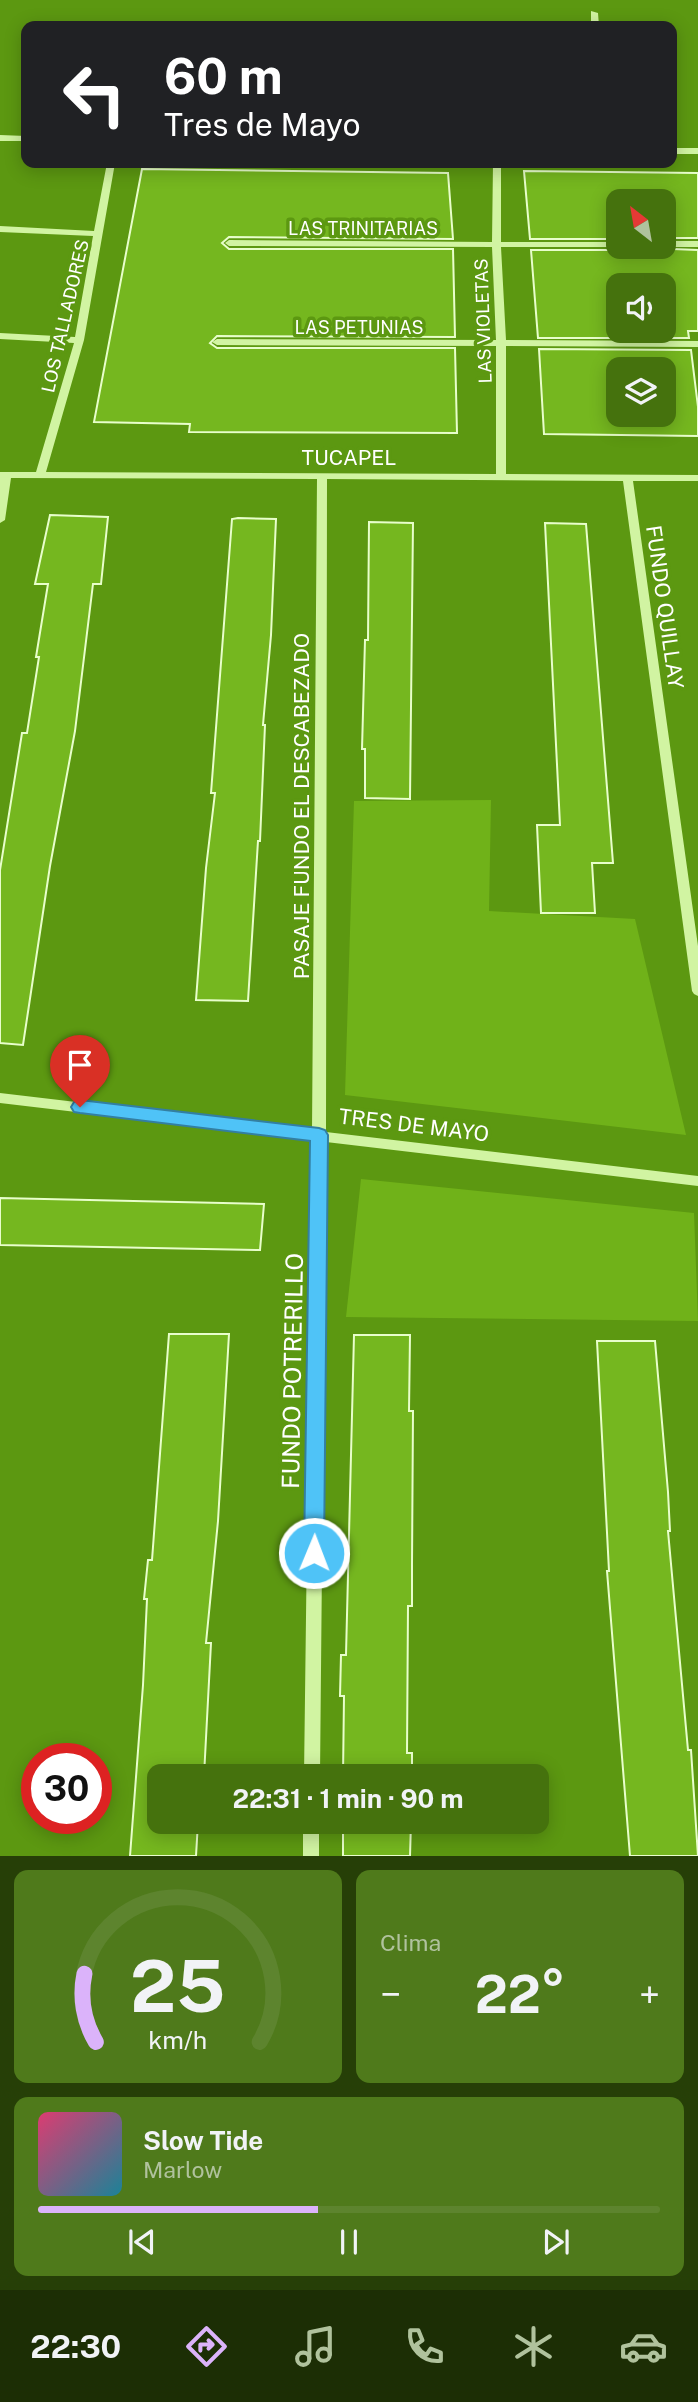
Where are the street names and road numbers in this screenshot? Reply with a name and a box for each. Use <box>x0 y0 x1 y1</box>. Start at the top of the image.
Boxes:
street label: LAS TRINITARIAS <box>288 218 438 239</box>
street label: LOS TALLADORES <box>37 237 93 395</box>
street label: LAS VIOLETAS <box>470 258 496 384</box>
street label: LAS PETUNIAS <box>294 317 424 338</box>
street label: TUCAPEL <box>302 445 396 470</box>
street label: FUNDO QUILLAY <box>641 524 689 691</box>
street label: PASAJE FUNDO EL DESCABEZADO <box>289 633 314 979</box>
street label: TRES DE MAYO <box>337 1103 491 1147</box>
street label: FUNDO POTRERILLO <box>276 1253 308 1489</box>

